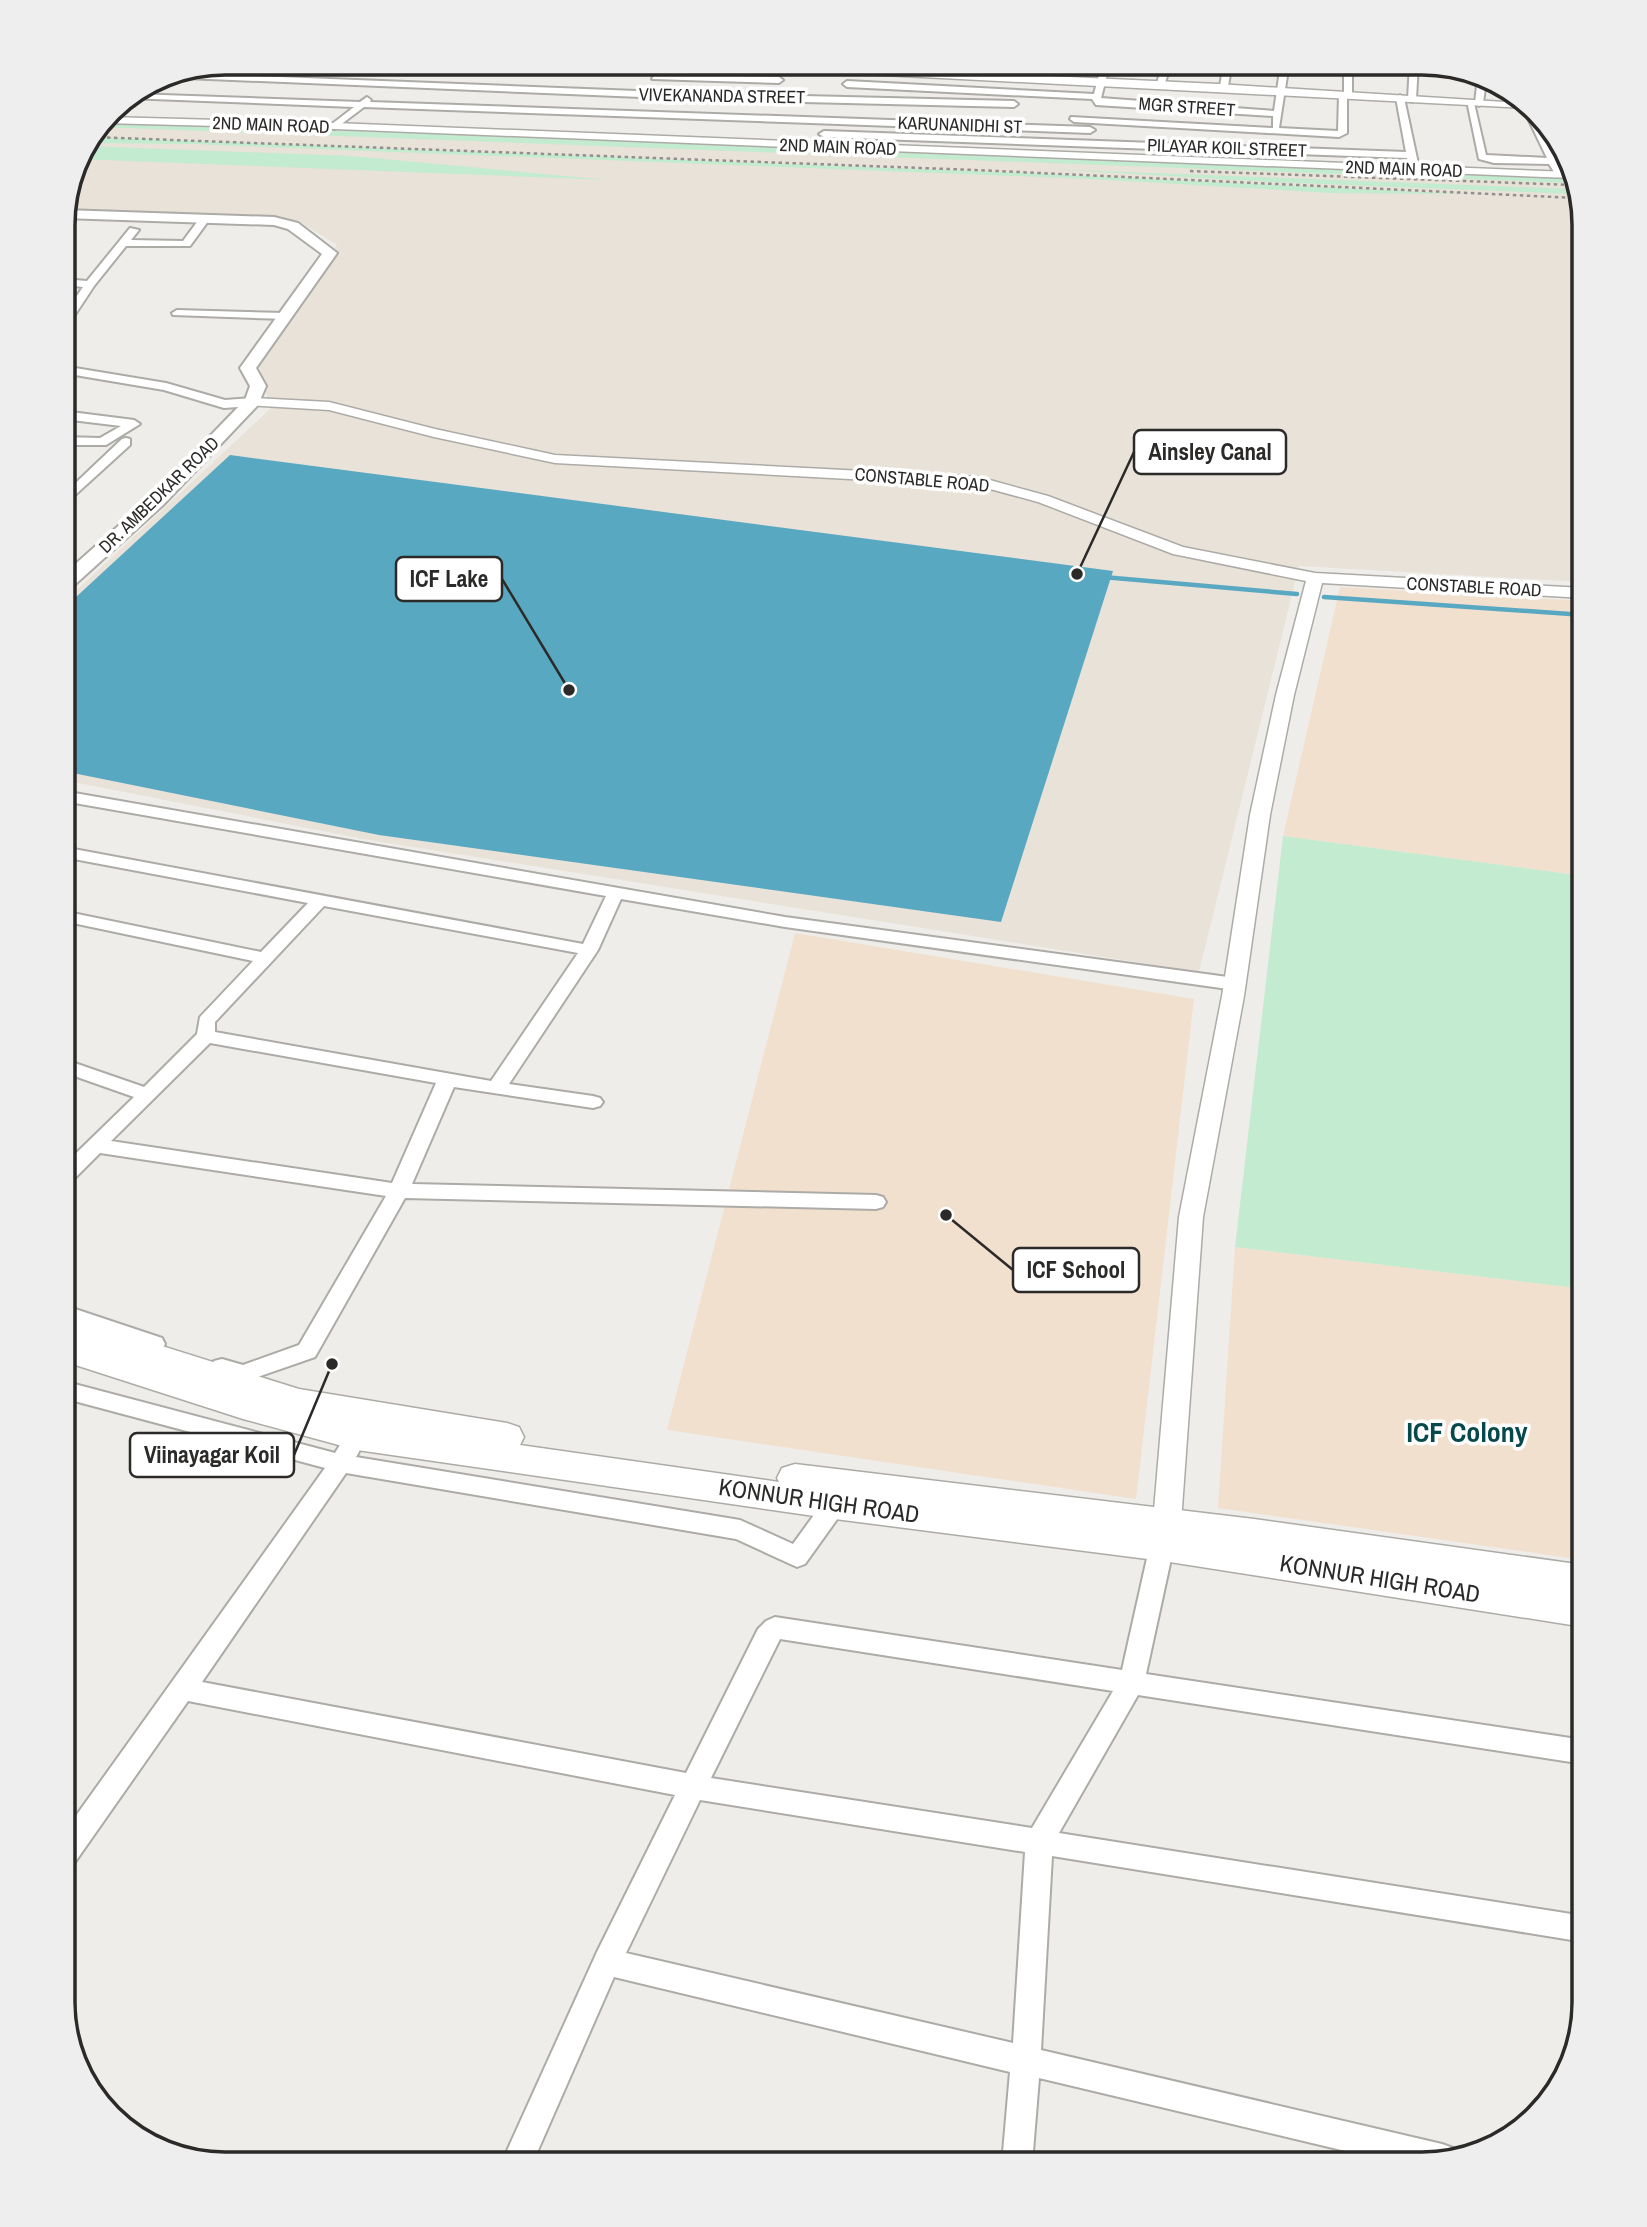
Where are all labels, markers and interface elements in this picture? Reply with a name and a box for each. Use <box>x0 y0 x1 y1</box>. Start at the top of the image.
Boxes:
street label: VIVEKANANDA STREET <box>639 82 805 109</box>
street label: MGR STREET <box>1138 91 1236 122</box>
street label: 2ND MAIN ROAD <box>212 110 330 139</box>
street label: KARUNANIDHI ST <box>897 110 1023 139</box>
street label: 2ND MAIN ROAD <box>779 132 897 161</box>
street label: PILAYAR KOIL STREET <box>1147 132 1307 163</box>
street label: 2ND MAIN ROAD <box>1345 154 1463 183</box>
callout: Ainsley Canal <box>1134 430 1286 474</box>
street label: DR. AMBEDKAR ROAD <box>93 431 224 559</box>
text: Ainsley Canal <box>1148 436 1272 467</box>
street label: CONSTABLE ROAD <box>854 461 990 498</box>
callout: ICF Lake <box>396 557 502 601</box>
text: ICF Lake <box>410 563 488 594</box>
street label: CONSTABLE ROAD <box>1406 570 1542 603</box>
callout: ICF School <box>1013 1248 1139 1292</box>
text: ICF School <box>1027 1254 1125 1285</box>
district label: ICF Colony <box>1406 1413 1528 1451</box>
callout: Viinayagar Koil <box>130 1433 294 1477</box>
text: Viinayagar Koil <box>144 1439 280 1470</box>
street label: KONNUR HIGH ROAD <box>717 1470 922 1530</box>
street label: KONNUR HIGH ROAD <box>1278 1546 1483 1610</box>

